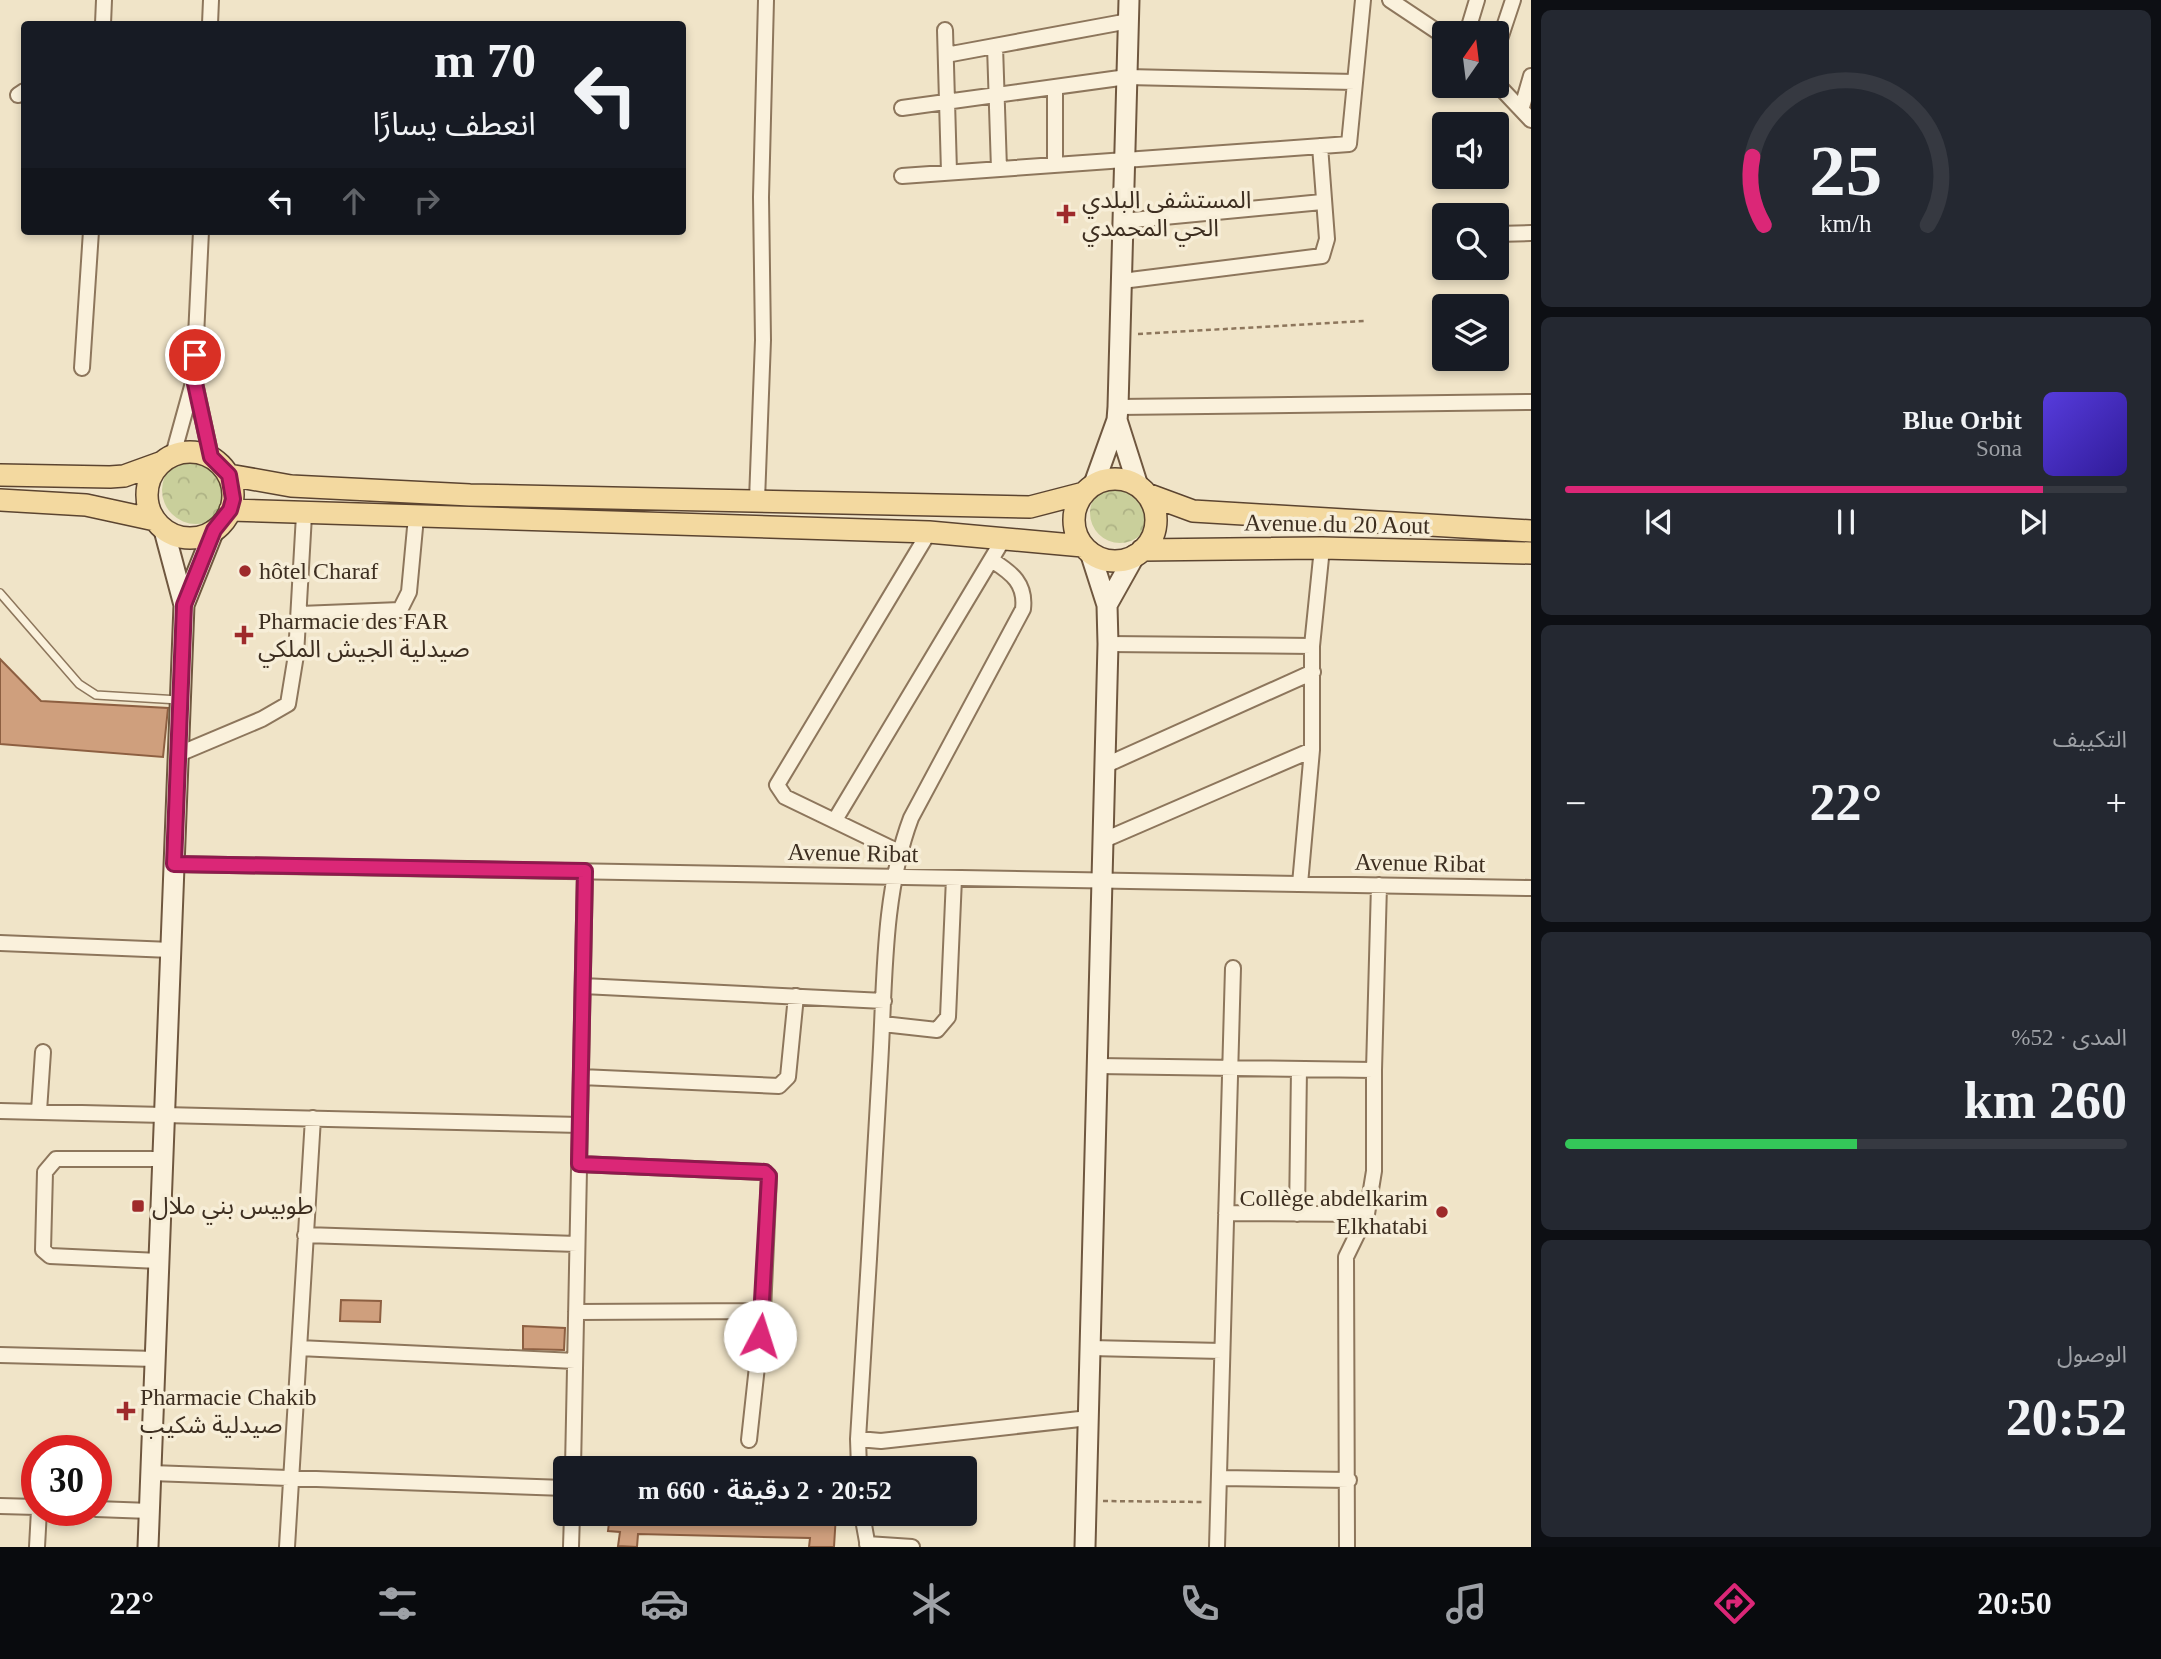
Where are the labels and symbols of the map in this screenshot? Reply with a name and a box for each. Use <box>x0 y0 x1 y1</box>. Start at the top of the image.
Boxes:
north arrow <box>1432 21 1508 98</box>
place label: المستشفى البلدي الحي المحمدي <box>1082 187 1252 247</box>
marker: المستشفى البلدي الحي المحمدي <box>1056 204 1076 224</box>
pin <box>165 325 225 385</box>
street label: Avenue du 20 Aout <box>1244 509 1430 539</box>
place label: hôtel Charaf <box>259 558 378 584</box>
marker: hôtel Charaf <box>237 563 253 579</box>
place label: Pharmacie des FAR صيدلية الجيش الملكي <box>258 608 470 668</box>
marker: Pharmacie des FAR صيدلية الجيش الملكي <box>236 627 252 643</box>
street label: Avenue Ribat <box>787 839 919 867</box>
street label: Avenue Ribat <box>1354 849 1486 877</box>
place label: Collège abdelkarim Elkhatabi <box>1239 1185 1428 1239</box>
place label: طوبيس بني ملال <box>152 1193 313 1225</box>
marker: طوبيس بني ملال <box>130 1198 146 1214</box>
marker: Collège abdelkarim Elkhatabi <box>1434 1204 1450 1220</box>
position arrow <box>723 1299 797 1373</box>
place label: Pharmacie Chakib صيدلية شكيب <box>140 1384 317 1439</box>
marker: Pharmacie Chakib صيدلية شكيب <box>118 1403 134 1419</box>
speed limit sign: 30 <box>21 1435 112 1526</box>

